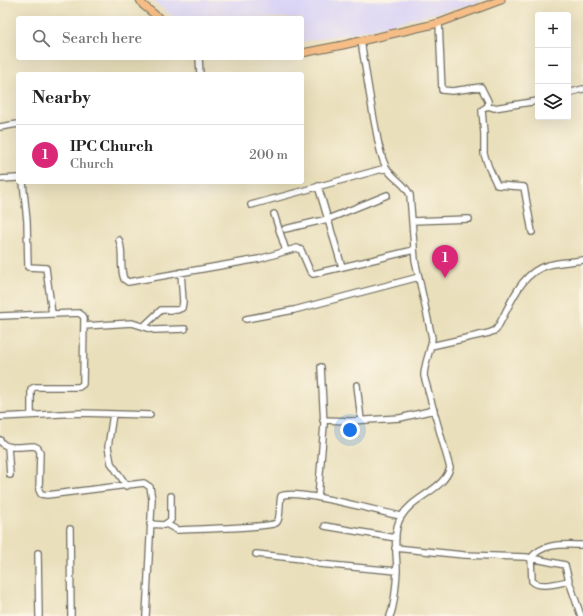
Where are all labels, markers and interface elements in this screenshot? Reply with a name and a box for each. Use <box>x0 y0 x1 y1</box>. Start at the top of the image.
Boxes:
map controls <box>535 12 571 120</box>
button: + <box>535 12 571 48</box>
search box <box>16 16 304 60</box>
icon: search <box>30 27 52 49</box>
text: Search here <box>62 29 142 48</box>
button: − <box>535 48 571 84</box>
button: layers <box>535 84 571 120</box>
text: Nearby <box>32 87 91 109</box>
text: IPC Church <box>70 137 153 156</box>
text: 1 <box>42 147 48 163</box>
text: 200 m <box>249 147 288 163</box>
text: Church <box>70 156 114 172</box>
pin: 1 <box>432 245 458 278</box>
your location <box>340 420 360 440</box>

